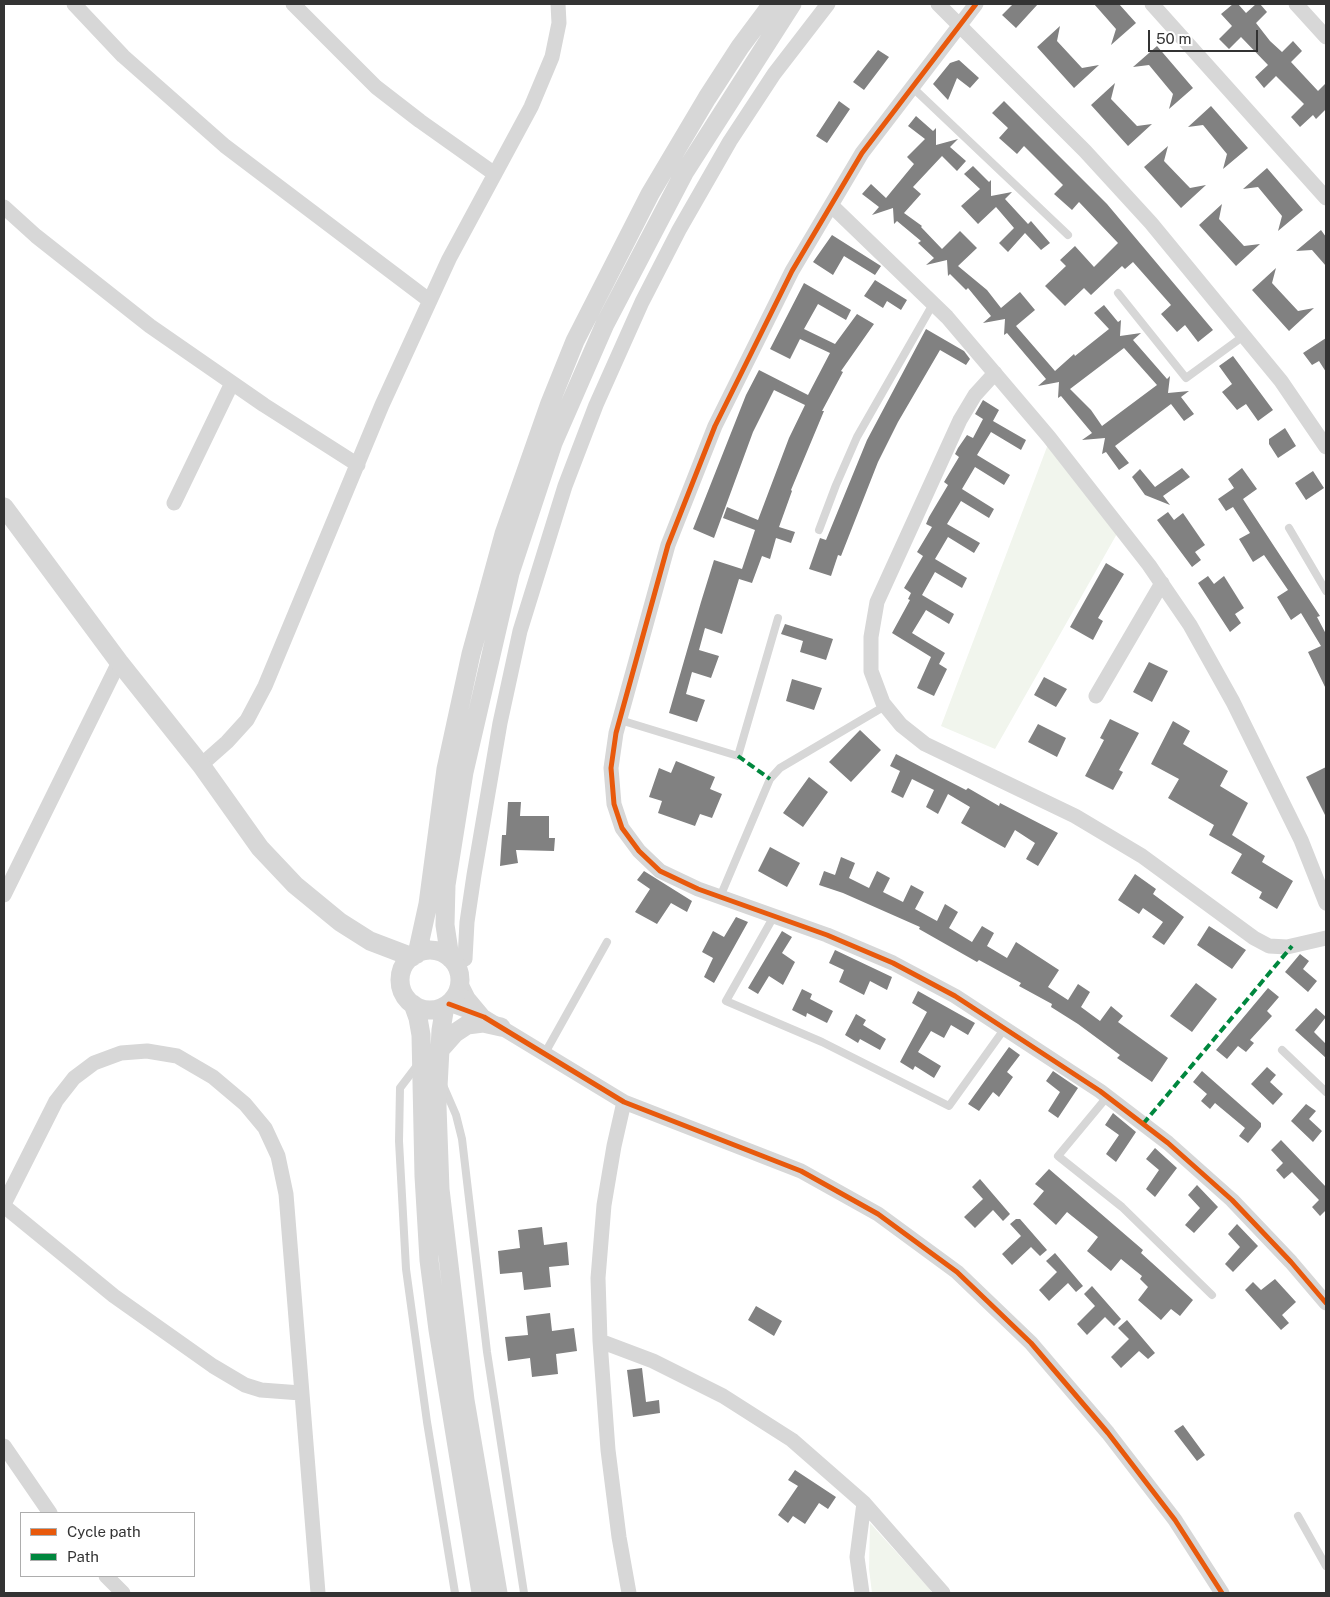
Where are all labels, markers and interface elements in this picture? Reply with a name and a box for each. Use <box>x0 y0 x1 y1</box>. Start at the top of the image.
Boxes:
scale bar <box>1150 20 1260 52</box>
text: 50 m <box>1156 30 1191 47</box>
legend <box>20 1512 195 1577</box>
text: Cycle path <box>67 1523 141 1540</box>
text: Path <box>67 1548 99 1565</box>

